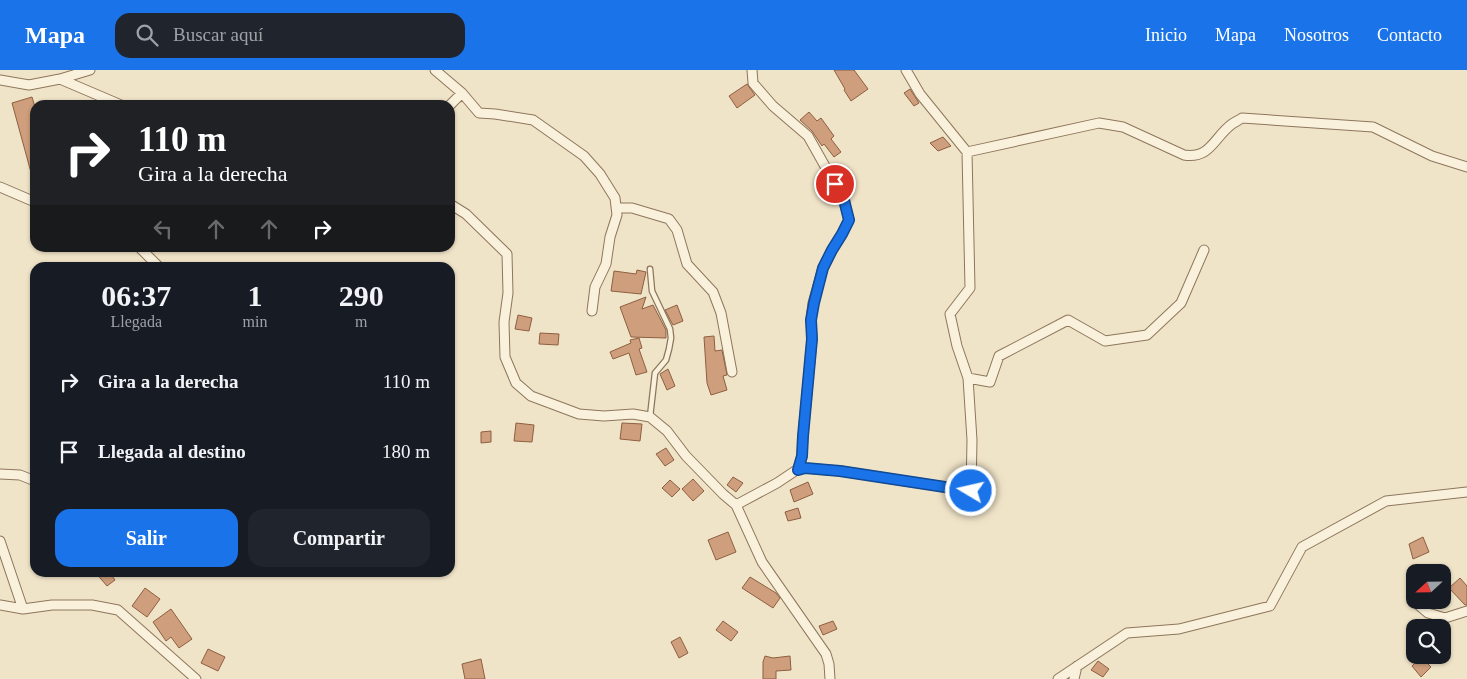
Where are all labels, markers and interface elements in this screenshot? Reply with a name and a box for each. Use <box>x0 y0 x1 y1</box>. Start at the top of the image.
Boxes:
search box <box>115 13 465 58</box>
icon: search <box>133 21 161 49</box>
text: Mapa <box>25 22 85 48</box>
text: Buscar aquí <box>173 24 263 45</box>
text: Inicio <box>1145 25 1187 45</box>
text: Mapa <box>1215 25 1256 45</box>
text: Nosotros <box>1284 25 1349 45</box>
text: Contacto <box>1377 25 1442 45</box>
icon: right <box>55 120 120 185</box>
text: 110 m <box>138 120 226 159</box>
text: Gira a la derecha <box>138 161 288 186</box>
pin <box>814 163 856 205</box>
icon: arrive <box>821 170 849 198</box>
icon: left <box>149 215 177 243</box>
icon: ahead <box>202 215 230 243</box>
icon: ahead <box>255 215 283 243</box>
icon: right <box>308 215 336 243</box>
text: 06:37 <box>101 279 171 312</box>
text: 1 <box>247 279 262 312</box>
text: 290 <box>339 279 384 312</box>
text: Llegada <box>111 313 162 330</box>
text: min <box>243 313 267 330</box>
text: m <box>355 313 367 330</box>
icon: right <box>55 368 83 396</box>
text: Gira a la derecha <box>98 371 239 392</box>
text: 110 m <box>383 371 430 392</box>
icon: arrive <box>55 438 83 466</box>
text: Llegada al destino <box>98 441 246 462</box>
text: 180 m <box>382 441 430 462</box>
position arrow <box>944 464 996 516</box>
button: Salir <box>55 509 238 567</box>
button: Compartir <box>248 509 430 567</box>
north arrow <box>1406 564 1451 609</box>
map controls <box>1406 564 1451 664</box>
button: search <box>1406 619 1451 664</box>

